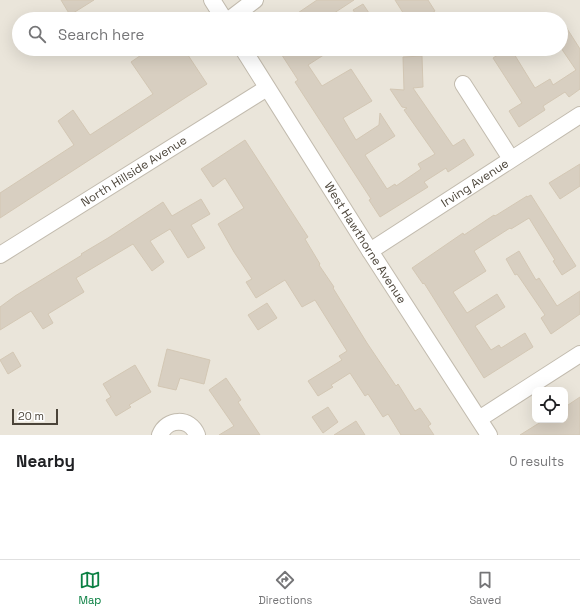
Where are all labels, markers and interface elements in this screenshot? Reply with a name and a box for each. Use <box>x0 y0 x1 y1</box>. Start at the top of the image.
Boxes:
search box <box>12 12 568 56</box>
icon: search <box>26 23 48 45</box>
text: Search here <box>58 25 144 44</box>
street label: North Hillside Avenue <box>78 132 190 210</box>
street label: Irving Avenue <box>438 155 512 211</box>
street label: West Hawthorne Avenue <box>321 179 410 307</box>
map controls <box>532 387 568 423</box>
button: locate <box>532 387 568 423</box>
scale bar <box>12 407 58 426</box>
text: 20 m <box>18 409 44 423</box>
text: Nearby <box>16 450 75 472</box>
text: 0 results <box>509 453 564 470</box>
tab: Map <box>79 569 101 607</box>
tab: Directions <box>258 569 312 607</box>
tab: Saved <box>469 569 501 607</box>

